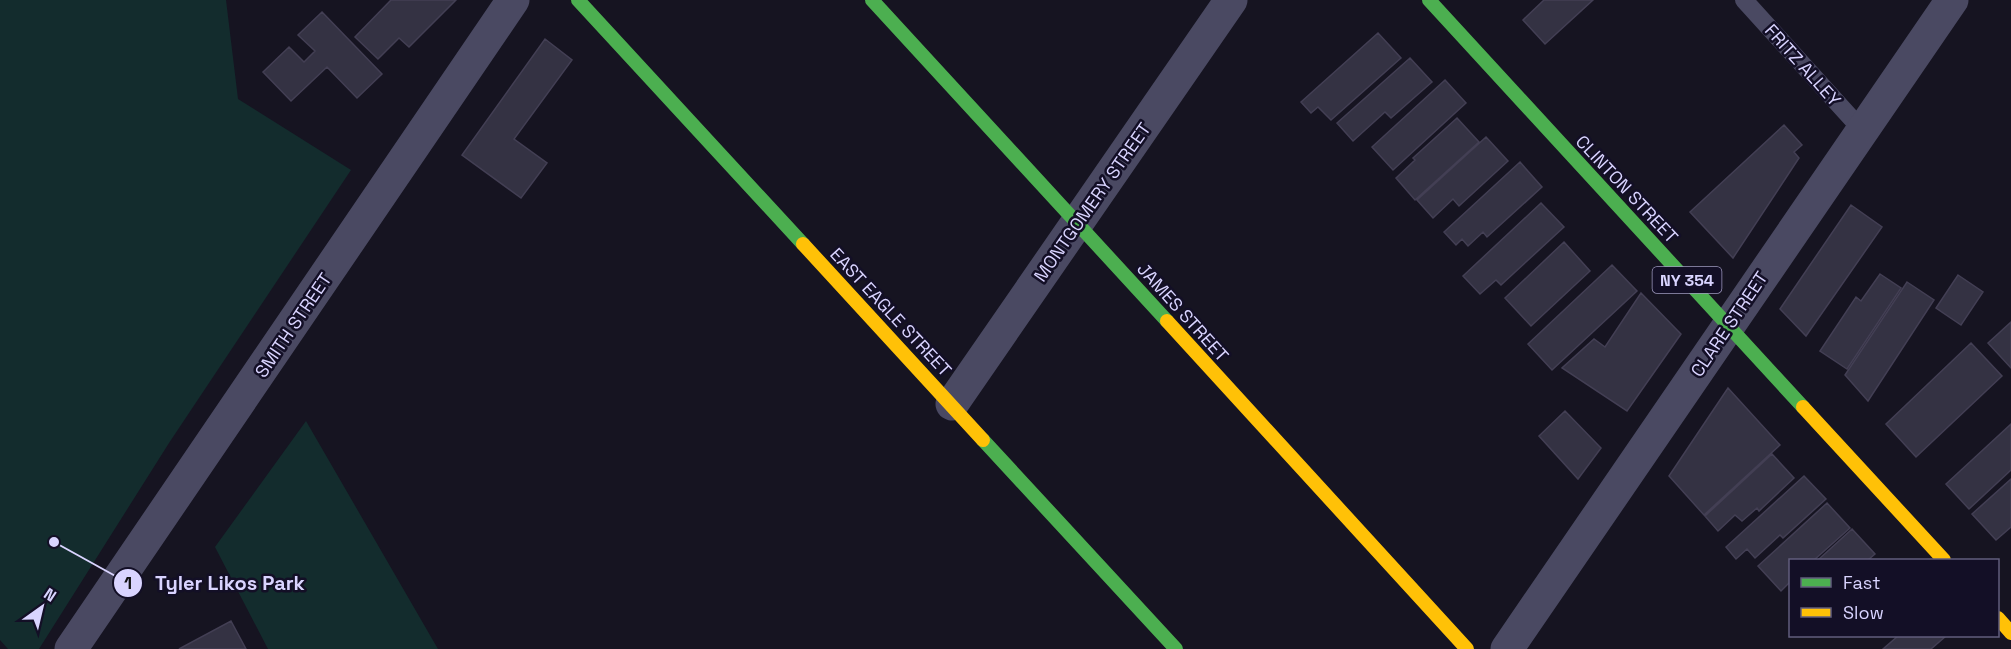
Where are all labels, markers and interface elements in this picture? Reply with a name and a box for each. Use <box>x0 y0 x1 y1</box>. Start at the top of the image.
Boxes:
street label: FRITZ ALLEY <box>1760 19 1846 111</box>
street label: MONTGOMERY STREET <box>1028 118 1156 286</box>
street label: CLINTON STREET <box>1571 130 1683 248</box>
street label: EAST EAGLE STREET <box>825 243 957 381</box>
street label: JAMES STREET <box>1132 257 1234 367</box>
road number: NY 354 <box>1652 267 1722 293</box>
street label: CLARE STREET <box>1685 267 1773 381</box>
street label: SMITH STREET <box>250 268 337 382</box>
legend <box>1789 559 1999 637</box>
callout: Tyler Likos Park <box>113 564 317 602</box>
text: Tyler Likos Park <box>155 570 305 596</box>
text: 1 <box>124 571 132 594</box>
text: Fast <box>1843 571 1880 594</box>
north arrow <box>12 577 72 637</box>
text: N <box>40 583 60 607</box>
text: Slow <box>1843 601 1884 624</box>

